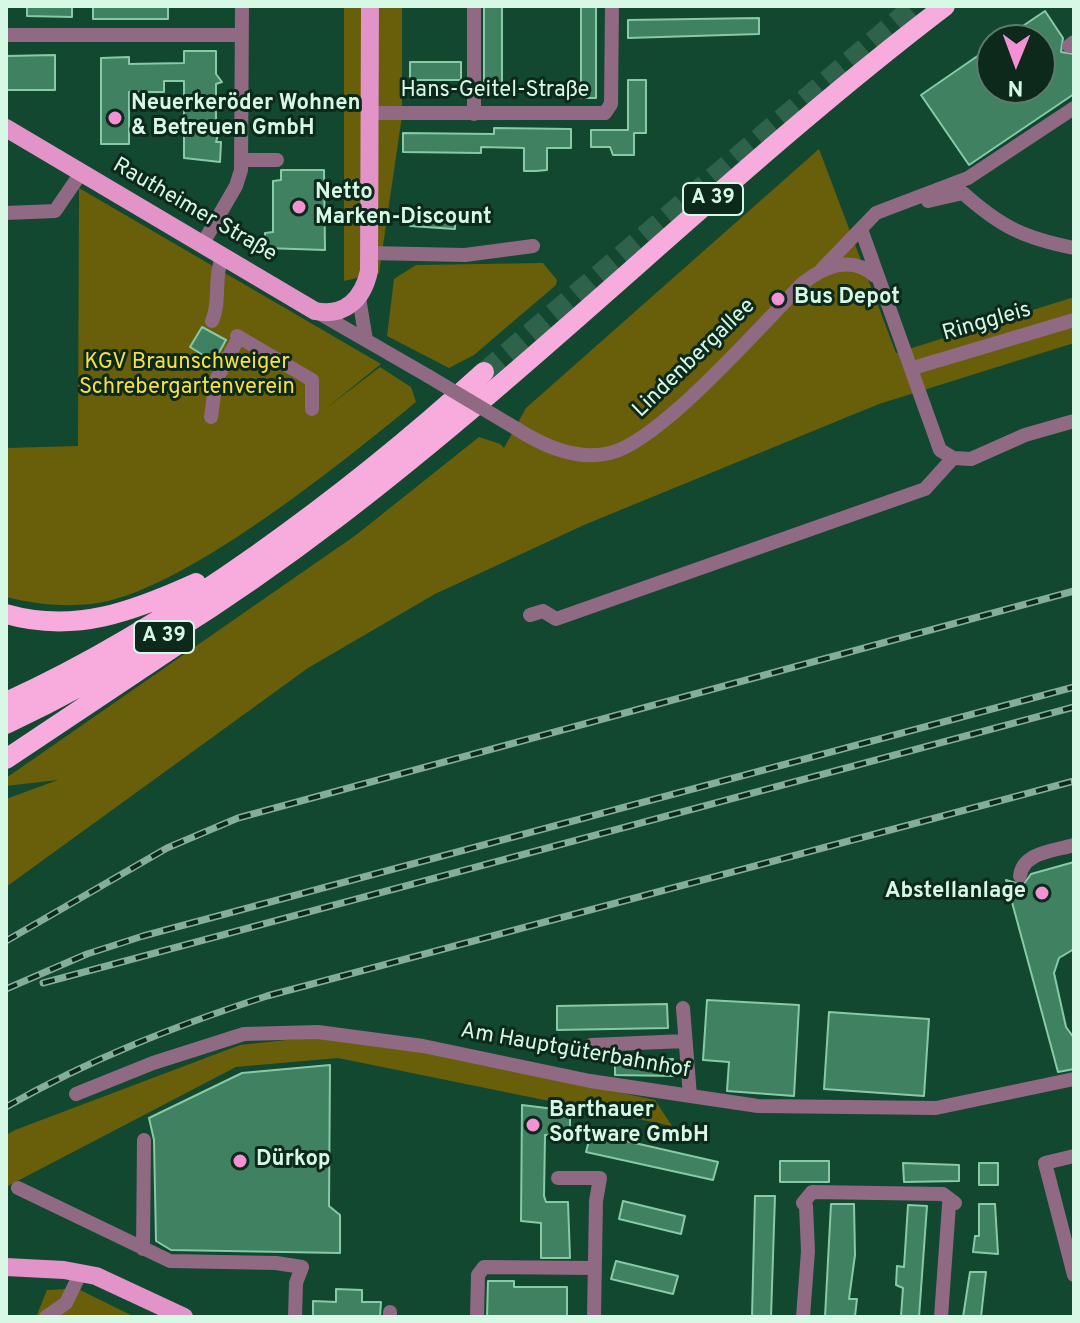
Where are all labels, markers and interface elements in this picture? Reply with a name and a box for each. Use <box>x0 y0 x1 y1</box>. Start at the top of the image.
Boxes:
north arrow <box>976 24 1056 104</box>
text: N <box>1007 73 1024 100</box>
street label: Hans-Geitel-Straße <box>401 79 589 105</box>
place label: Neuerkeröder Wohnen & Betreuen GmbH <box>131 92 361 144</box>
marker: Neuerkeröder Wohnen & Betreuen GmbH <box>106 109 124 127</box>
street label: Rautheimer Straße <box>107 153 281 269</box>
place label: Netto Marken-Discount <box>315 181 492 232</box>
road number: A 39 <box>683 183 743 215</box>
marker: Netto Marken-Discount <box>290 198 308 216</box>
place label: Bus Depot <box>794 286 900 312</box>
marker: Bus Depot <box>769 290 787 308</box>
street label: Lindenbergallee <box>628 294 762 424</box>
street label: Ringgleis <box>940 298 1034 348</box>
park label: KGV Braunschweiger Schrebergartenverein <box>79 351 295 402</box>
road number: A 39 <box>134 621 194 653</box>
place label: Abstellanlage <box>885 880 1026 906</box>
marker: Abstellanlage <box>1033 884 1051 902</box>
street label: Am Hauptgüterbahnhof <box>458 1019 692 1085</box>
place label: Barthauer Software GmbH <box>549 1099 709 1150</box>
marker: Barthauer Software GmbH <box>524 1116 542 1134</box>
place label: Dürkop <box>256 1148 330 1174</box>
marker: Dürkop <box>231 1152 249 1170</box>

